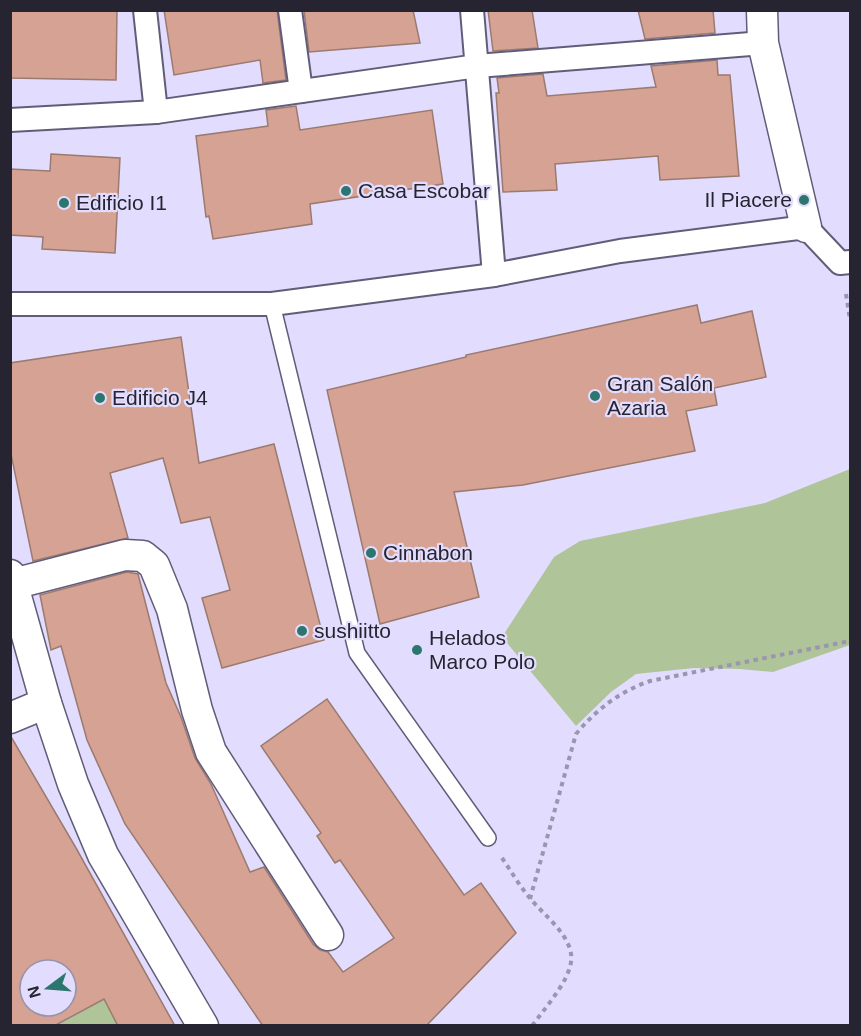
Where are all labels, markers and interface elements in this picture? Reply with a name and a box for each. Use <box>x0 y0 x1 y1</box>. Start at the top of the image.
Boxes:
place label: Casa Escobar <box>358 179 490 202</box>
marker: Casa Escobar <box>339 184 353 198</box>
place label: Il Piacere <box>704 188 792 211</box>
place label: Edificio I1 <box>76 191 167 214</box>
marker: Il Piacere <box>797 193 811 207</box>
marker: Edificio I1 <box>57 196 71 210</box>
place label: Gran Salón Azaria <box>607 372 713 419</box>
place label: Edificio J4 <box>112 386 208 409</box>
marker: Gran Salón Azaria <box>588 389 602 403</box>
marker: Edificio J4 <box>93 391 107 405</box>
place label: Cinnabon <box>383 541 473 564</box>
marker: Cinnabon <box>364 546 378 560</box>
place label: sushiitto <box>314 619 391 642</box>
marker: sushiitto <box>295 624 309 638</box>
place label: Helados Marco Polo <box>429 626 535 673</box>
marker: Helados Marco Polo <box>410 643 424 657</box>
north arrow <box>18 958 78 1018</box>
text: N <box>24 984 44 1000</box>

